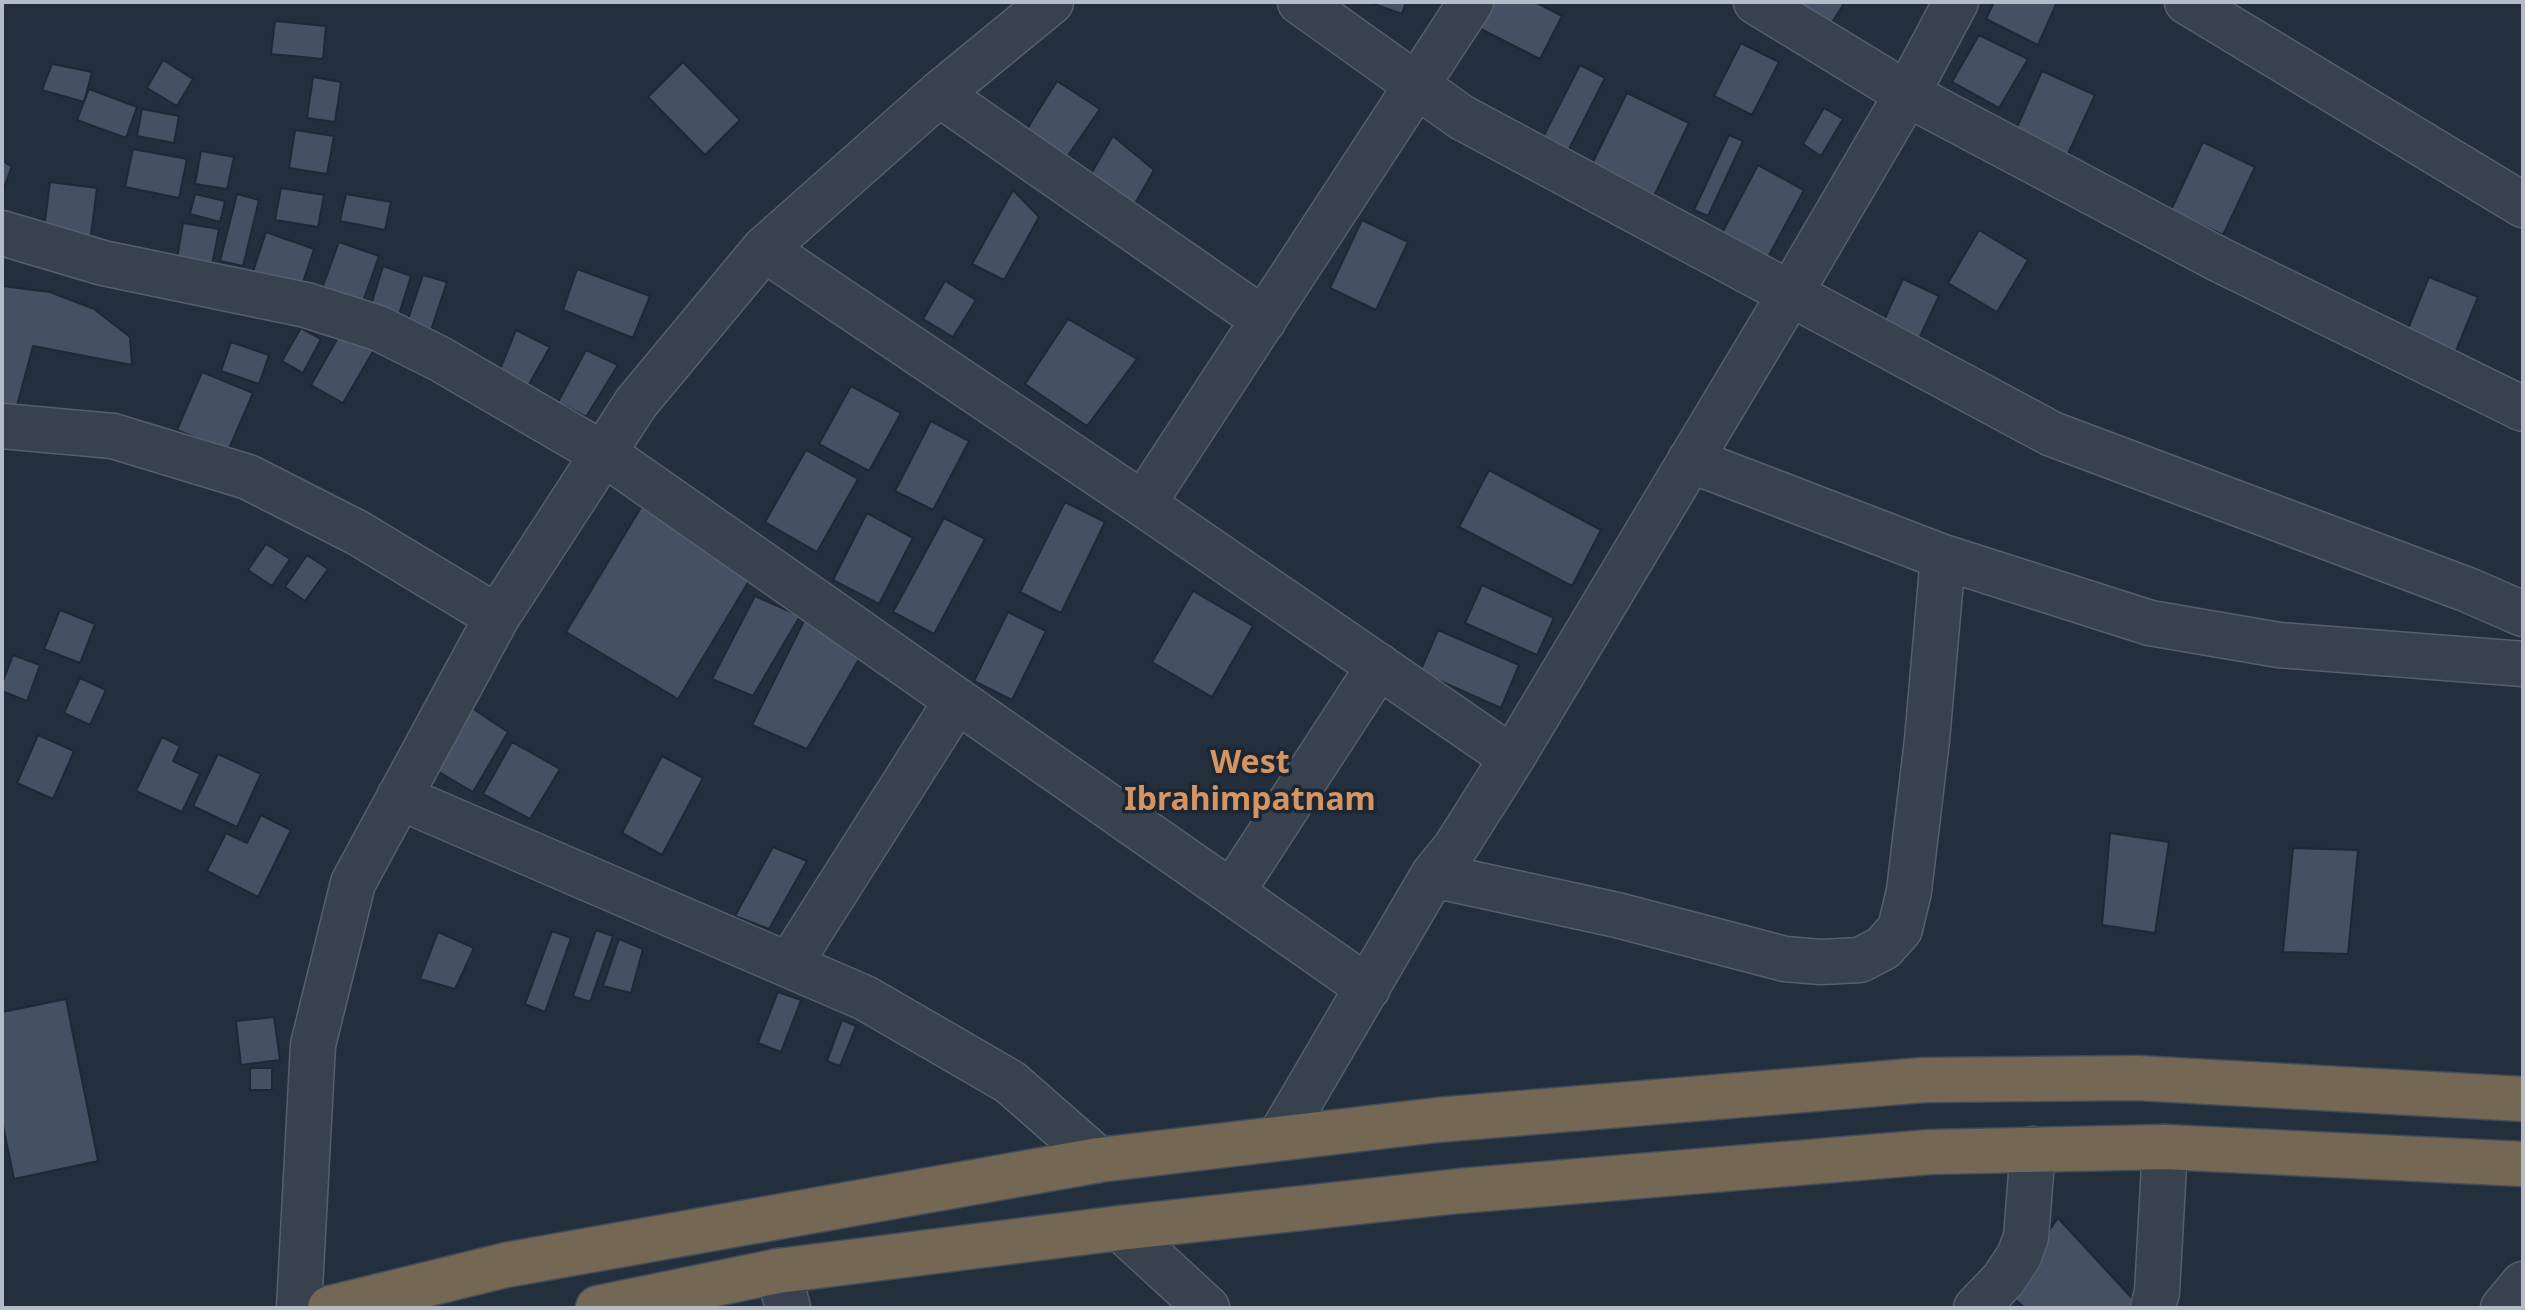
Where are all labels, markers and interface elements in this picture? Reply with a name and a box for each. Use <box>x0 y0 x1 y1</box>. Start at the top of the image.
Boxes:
district label: West Ibrahimpatnam <box>1124 745 1376 820</box>

